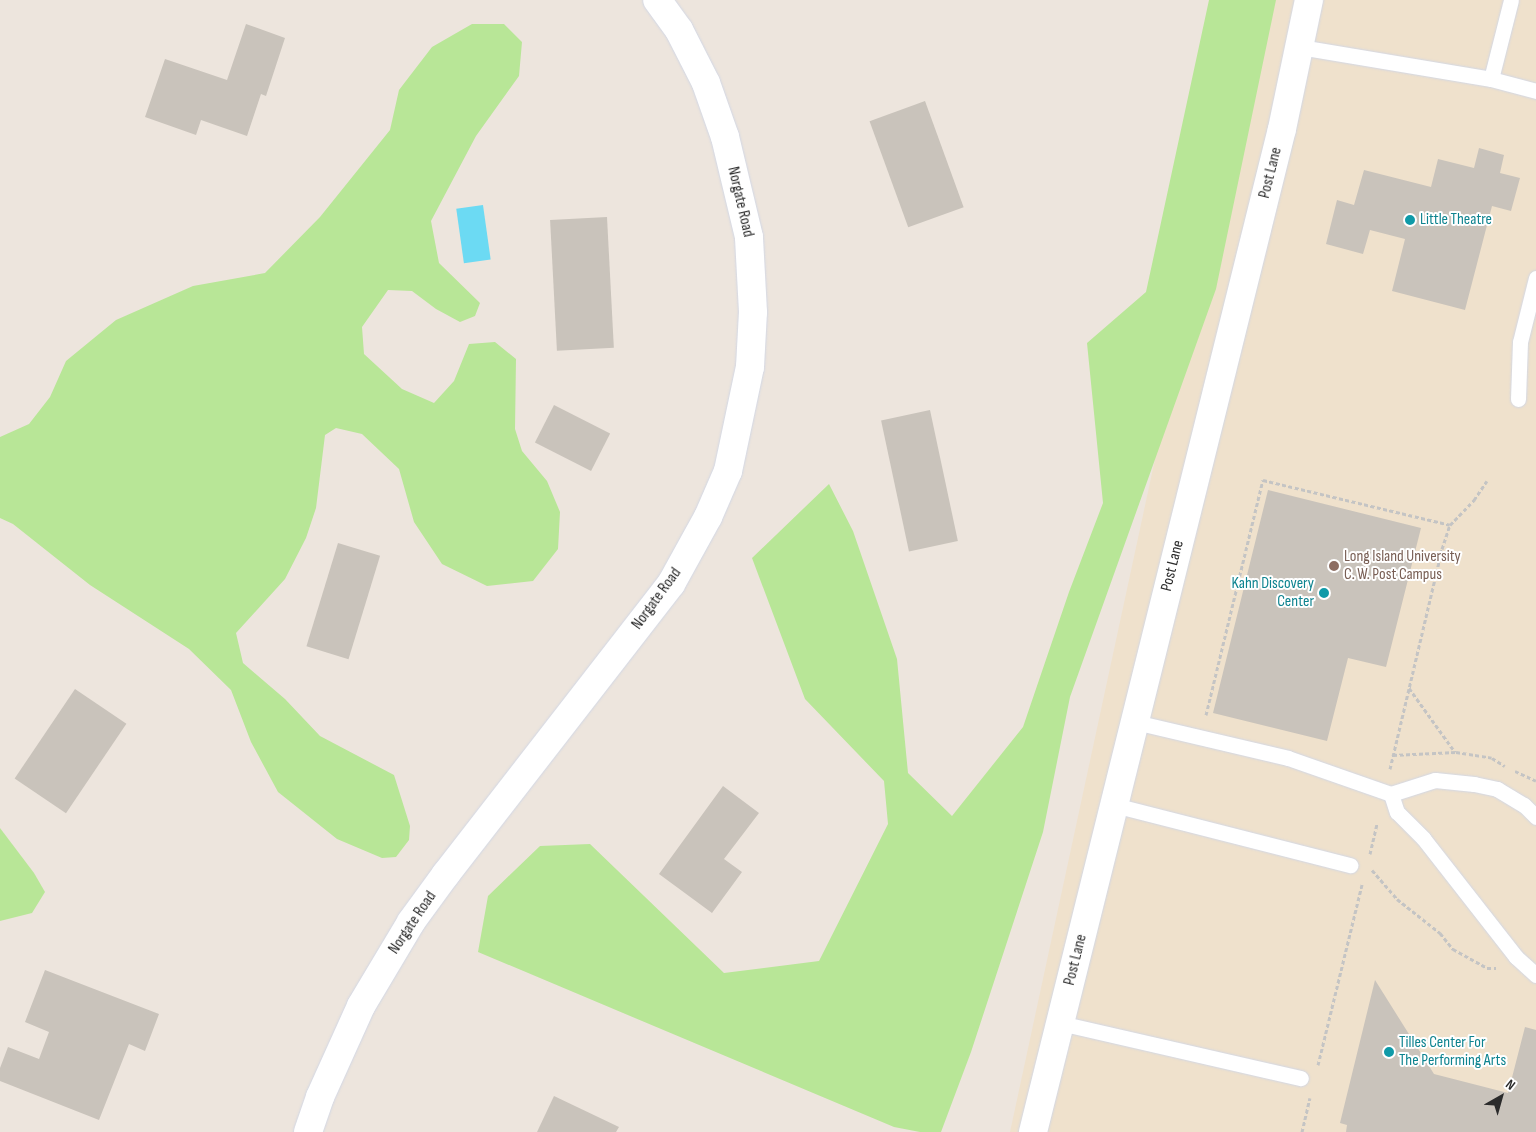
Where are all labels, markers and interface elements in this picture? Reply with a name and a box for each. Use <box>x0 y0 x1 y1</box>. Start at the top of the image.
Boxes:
street label: Post Lane <box>1255 145 1287 201</box>
street label: Norgate Road <box>723 165 757 239</box>
place label: Little Theatre <box>1420 210 1492 230</box>
marker: Little Theatre <box>1404 214 1416 226</box>
street label: Post Lane <box>1157 538 1189 594</box>
place label: Long Island University C. W. Post Campus <box>1344 547 1461 585</box>
marker: Long Island University C. W. Post Campus <box>1328 560 1340 572</box>
street label: Norgate Road <box>628 564 686 634</box>
place label: Kahn Discovery Center <box>1232 574 1314 612</box>
marker: Kahn Discovery Center <box>1318 587 1330 599</box>
street label: Norgate Road <box>385 888 441 958</box>
street label: Post Lane <box>1060 932 1092 988</box>
place label: Tilles Center For The Performing Arts <box>1399 1033 1506 1071</box>
marker: Tilles Center For The Performing Arts <box>1383 1046 1395 1058</box>
north arrow <box>1476 1072 1526 1122</box>
text: N <box>1502 1076 1519 1094</box>

